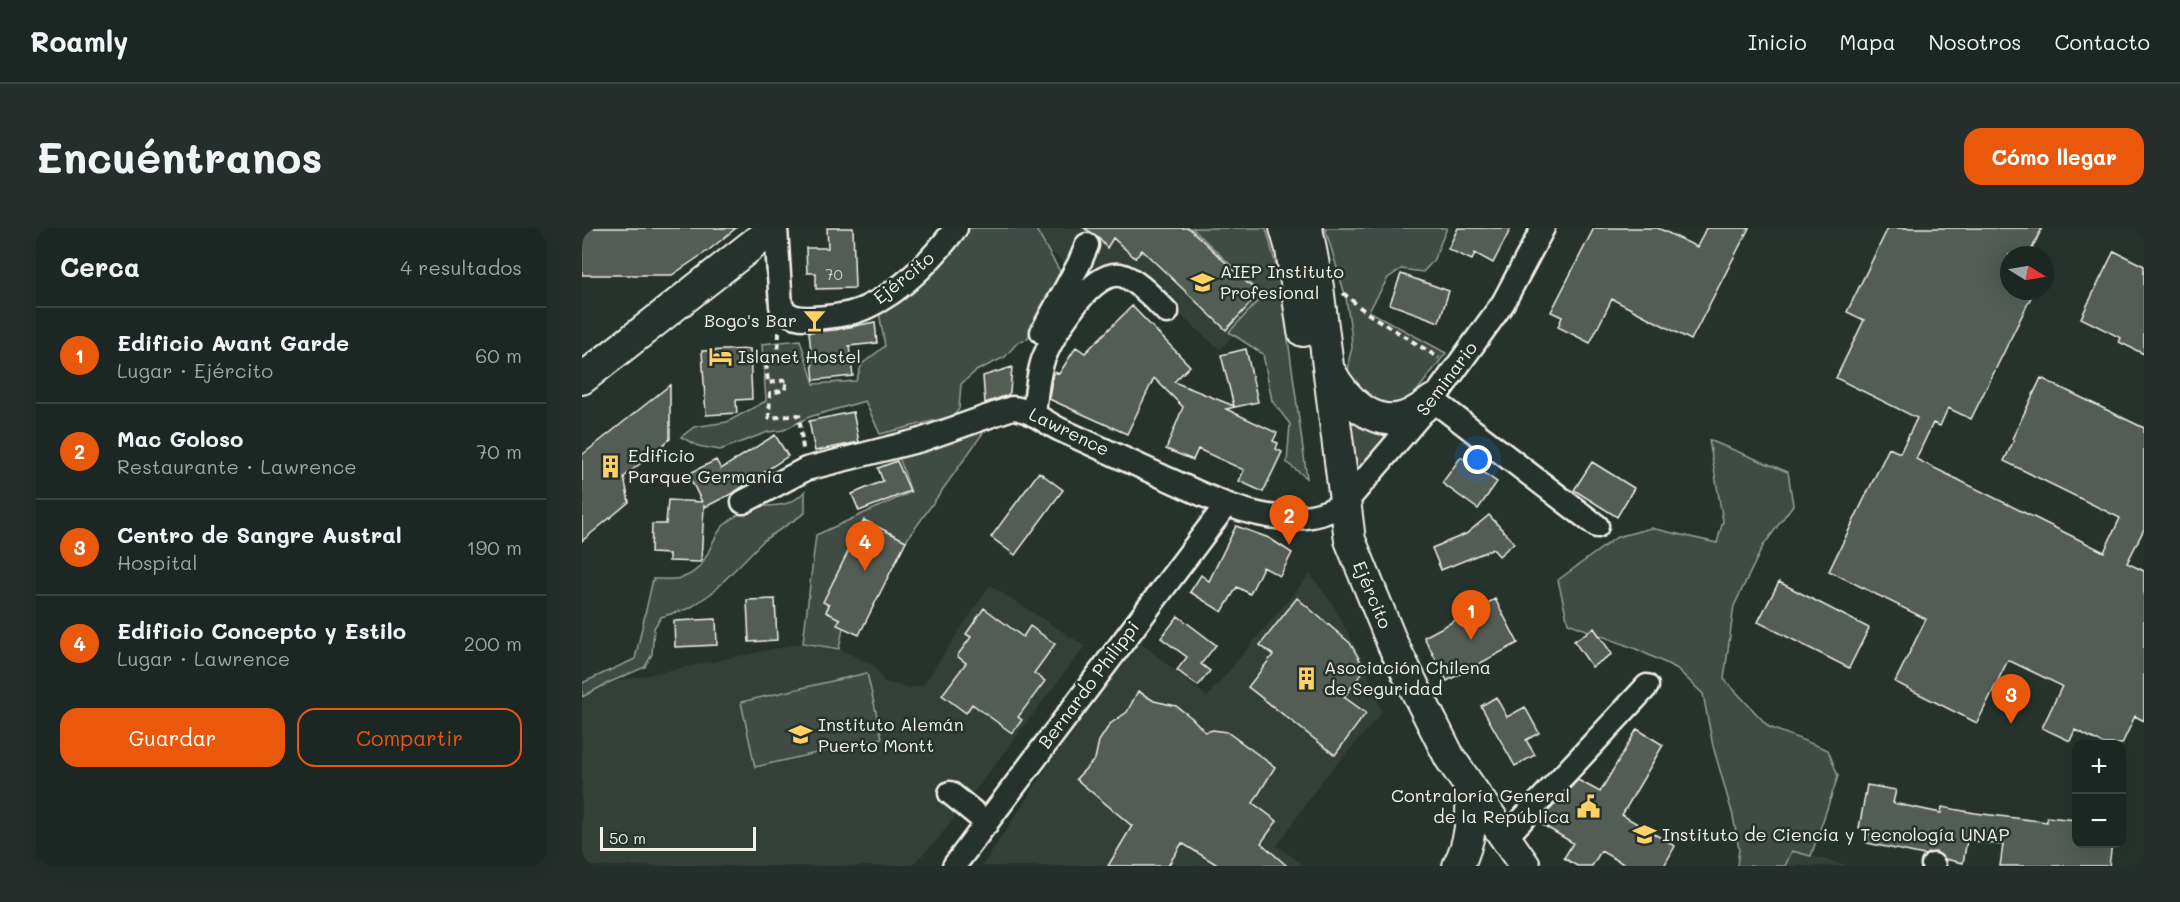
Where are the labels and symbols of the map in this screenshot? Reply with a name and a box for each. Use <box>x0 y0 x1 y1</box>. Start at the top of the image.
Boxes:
street label: Ejército <box>868 245 939 309</box>
north arrow <box>2000 246 2054 300</box>
place label: AIEP Instituto Profesional <box>1220 259 1344 304</box>
house number: 70 <box>825 264 843 284</box>
school or university icon: AIEP Instituto Profesional <box>1189 269 1215 295</box>
place label: Bogo's Bar <box>704 308 797 332</box>
bar icon: Bogo's Bar <box>802 308 828 334</box>
street label: Seminario <box>1410 336 1482 421</box>
hotel icon: Islanet Hostel <box>707 344 733 370</box>
place label: Islanet Hostel <box>738 344 861 368</box>
street label: Lawrence <box>1025 401 1114 461</box>
place label: Edificio Parque Germania <box>628 443 783 488</box>
your location <box>1463 445 1492 474</box>
building icon: Edificio Parque Germania <box>597 453 623 479</box>
pin: 2 <box>1270 496 1308 545</box>
pin: 4 <box>846 522 884 571</box>
street label: Ejército <box>1348 557 1398 632</box>
pin: 1 <box>1452 590 1490 640</box>
street label: Bernardo Philippi <box>1032 616 1144 753</box>
place label: Asociación Chilena de Seguridad <box>1324 655 1491 700</box>
building icon: Asociación Chilena de Seguridad <box>1293 665 1319 691</box>
pin: 3 <box>1992 674 2030 724</box>
place label: Instituto Alemán Puerto Montt <box>818 712 964 757</box>
school or university icon: Instituto Alemán Puerto Montt <box>787 722 813 748</box>
place label: Contraloría General de la República <box>1391 783 1570 828</box>
public building icon: Contraloría General de la República <box>1575 793 1601 819</box>
school or university icon: Instituto de Ciencia y Tecnología UNAP <box>1631 822 1657 848</box>
place label: Instituto de Ciencia y Tecnología UNAP <box>1662 822 2010 846</box>
scale bar <box>600 824 756 852</box>

